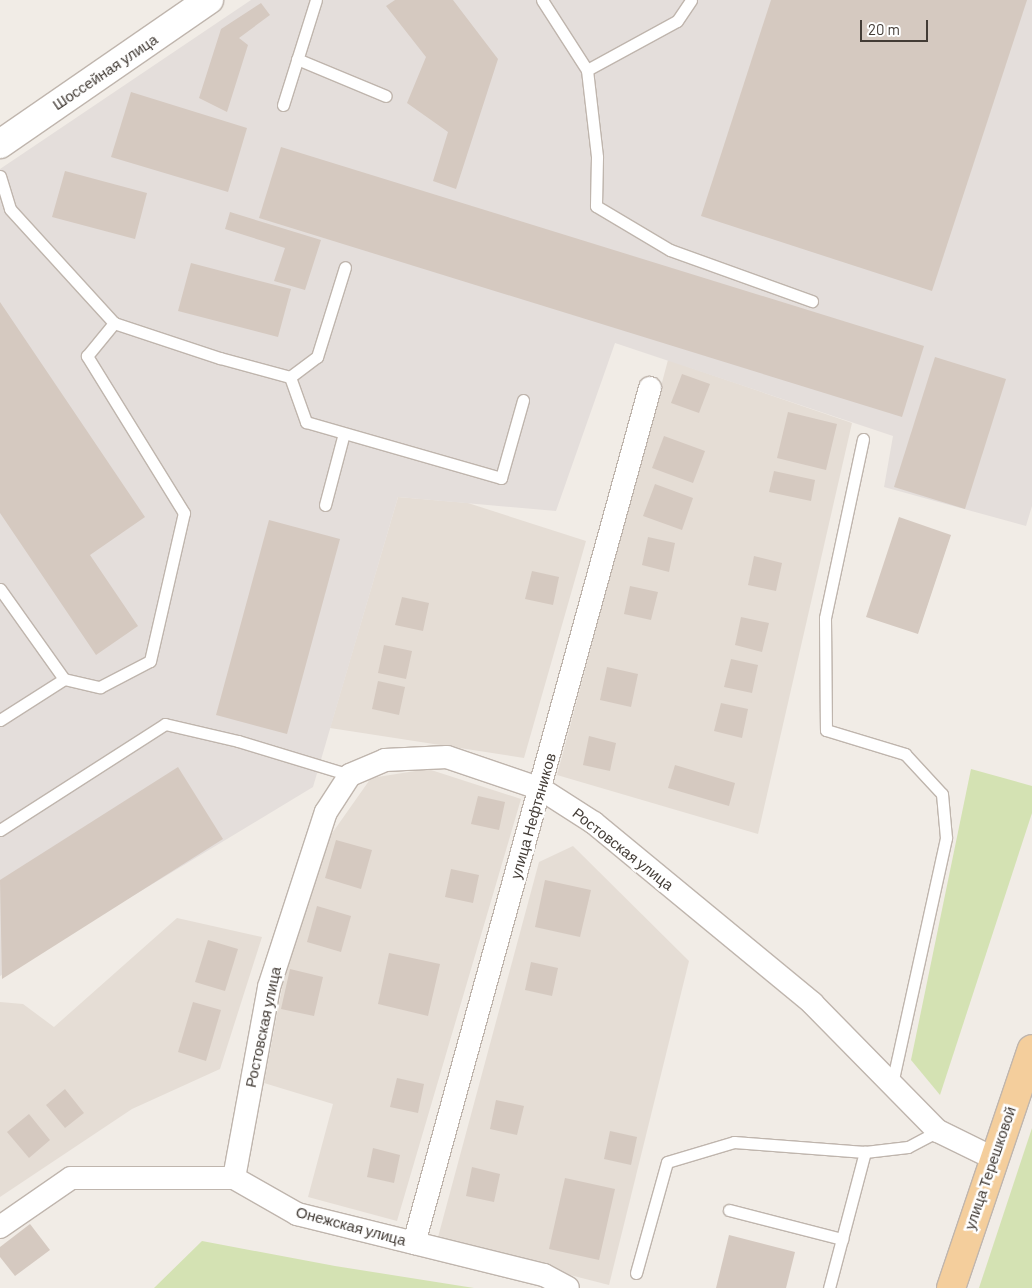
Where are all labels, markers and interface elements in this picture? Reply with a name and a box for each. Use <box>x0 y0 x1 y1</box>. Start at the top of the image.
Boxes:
scale bar <box>862 10 930 42</box>
text: 20 m <box>868 20 900 38</box>
street label: Шоссейная улица <box>49 30 161 114</box>
street label: улица Нефтяников <box>506 751 560 881</box>
street label: Ростовская улица <box>569 804 677 894</box>
street label: Ростовская улица <box>241 965 285 1089</box>
street label: улица Терешковой <box>960 1104 1020 1232</box>
street label: Онежская улица <box>294 1203 408 1249</box>

